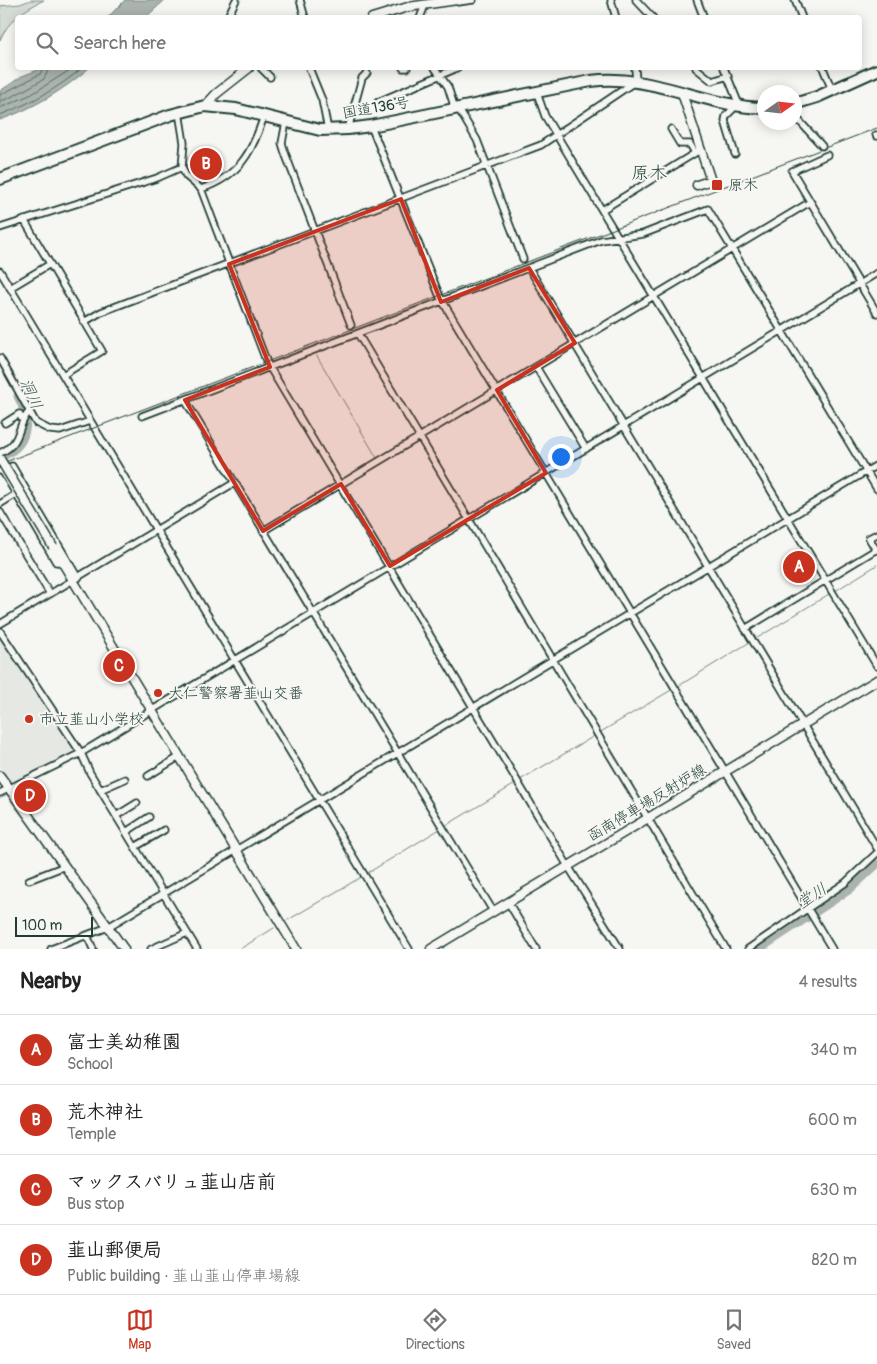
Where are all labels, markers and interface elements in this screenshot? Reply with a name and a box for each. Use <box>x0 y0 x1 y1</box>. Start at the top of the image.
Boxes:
search box <box>15 15 862 70</box>
icon: search <box>33 29 61 57</box>
text: Search here <box>73 31 166 55</box>
north arrow <box>757 85 802 130</box>
street label: 国道136号 <box>341 93 411 123</box>
pin: B <box>190 145 222 183</box>
district label: 原木 <box>631 162 667 185</box>
place label: 原木 <box>728 176 758 195</box>
marker: 原木 <box>710 178 724 192</box>
water label: 洞川 <box>15 375 47 413</box>
your location <box>548 444 574 470</box>
pin: A <box>783 548 815 586</box>
pin: C <box>103 647 135 685</box>
place label: 大仁警察署韮山交番 <box>168 684 303 703</box>
marker: 大仁警察署韮山交番 <box>152 687 164 699</box>
place label: 市立韮山小学校 <box>39 710 144 729</box>
marker: 市立韮山小学校 <box>23 713 35 725</box>
street label: 函南停車場反射炉線 <box>584 760 710 846</box>
pin: D <box>14 777 46 815</box>
water label: 堂川 <box>793 879 831 913</box>
scale bar <box>15 914 92 937</box>
text: 100 m <box>22 917 62 934</box>
text: Nearby <box>20 968 81 995</box>
text: 4 results <box>799 972 857 992</box>
text: 富士美幼稚園 <box>67 1030 181 1054</box>
text: A <box>31 1040 41 1060</box>
text: 340 m <box>810 1040 857 1060</box>
text: School <box>67 1054 113 1074</box>
text: 荒木神社 <box>67 1100 143 1124</box>
text: B <box>31 1110 41 1130</box>
text: 600 m <box>808 1110 857 1130</box>
text: Temple <box>67 1124 116 1144</box>
text: マックスバリュ韮山店前 <box>67 1170 276 1194</box>
text: C <box>31 1180 41 1200</box>
text: 630 m <box>810 1180 857 1200</box>
text: Bus stop <box>67 1194 125 1214</box>
text: 韮山郵便局 <box>67 1238 162 1262</box>
text: D <box>31 1250 41 1270</box>
text: 820 m <box>811 1250 857 1270</box>
text: Public building · 韮山韮山停車場線 <box>67 1266 300 1286</box>
tab: Map <box>126 1306 154 1353</box>
tab: Directions <box>405 1306 465 1353</box>
tab: Saved <box>716 1306 751 1353</box>

